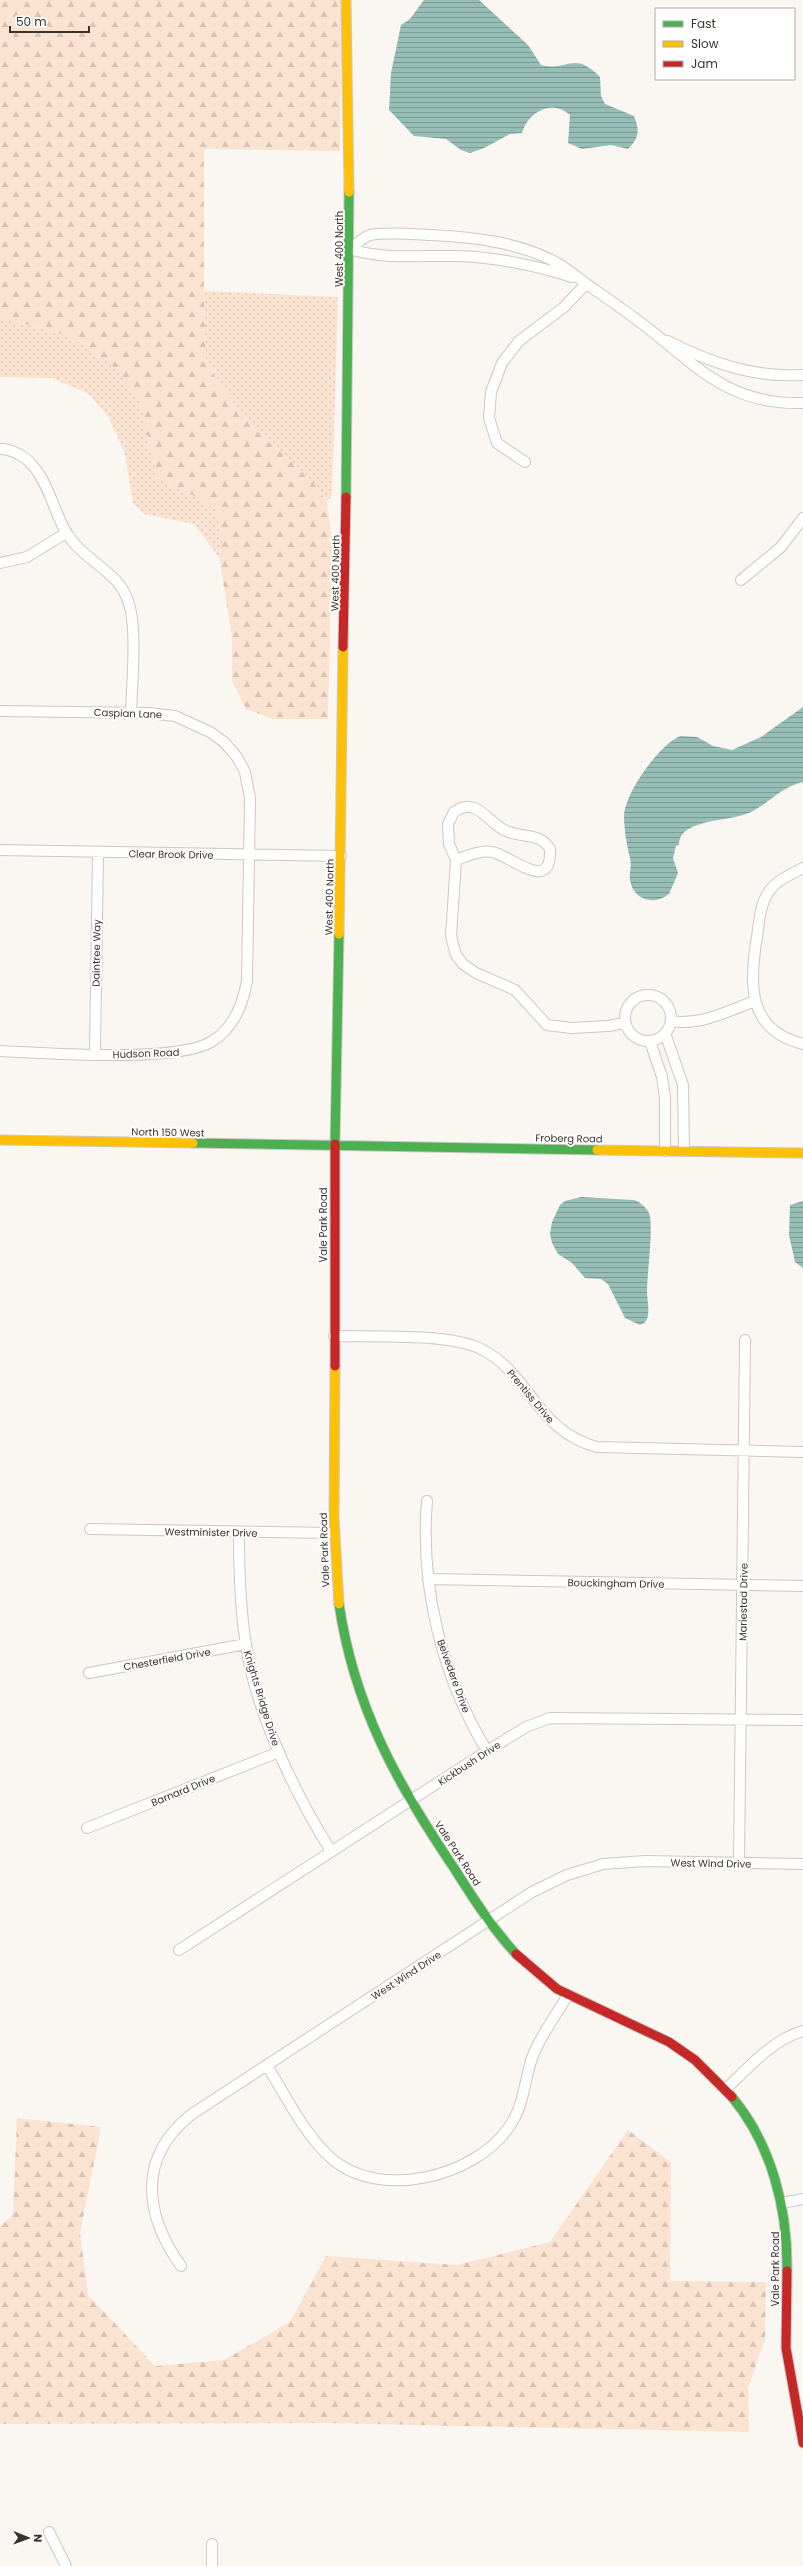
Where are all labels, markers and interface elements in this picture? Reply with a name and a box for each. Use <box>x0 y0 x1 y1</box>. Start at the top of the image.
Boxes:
scale bar <box>10 8 89 34</box>
legend <box>655 8 795 80</box>
text: 50 m <box>16 13 47 30</box>
text: Fast <box>691 15 716 32</box>
text: Slow <box>691 35 719 52</box>
text: Jam <box>691 55 718 72</box>
street label: West 400 North <box>332 211 347 287</box>
street label: West 400 North <box>327 535 344 611</box>
street label: Caspian Lane <box>94 705 162 722</box>
street label: Clear Brook Drive <box>128 846 214 863</box>
street label: West 400 North <box>321 859 338 935</box>
street label: Daintree Way <box>88 919 105 987</box>
street label: Hudson Road <box>112 1045 180 1062</box>
street label: North 150 West <box>131 1124 205 1141</box>
street label: Froberg Road <box>535 1130 603 1147</box>
street label: Vale Park Road <box>316 1188 331 1262</box>
street label: Prentiss Drive <box>504 1366 558 1427</box>
street label: Vale Park Road <box>316 1512 333 1588</box>
street label: Westminister Drive <box>164 1524 258 1541</box>
street label: Mariestad Drive <box>735 1563 752 1641</box>
street label: Bouckingham Drive <box>567 1575 665 1592</box>
street label: Belvedere Drive <box>433 1637 474 1715</box>
street label: Chesterfield Drive <box>122 1644 212 1675</box>
street label: Knights Bridge Drive <box>240 1648 283 1748</box>
street label: Kickbush Drive <box>435 1737 504 1789</box>
street label: Barnard Drive <box>149 1771 218 1810</box>
street label: Vale Park Road <box>431 1818 484 1889</box>
street label: West Wind Drive <box>671 1855 751 1872</box>
street label: West Wind Drive <box>368 1947 444 2004</box>
street label: Vale Park Road <box>768 2232 783 2306</box>
north arrow <box>8 2518 48 2558</box>
text: N <box>30 2534 46 2542</box>

